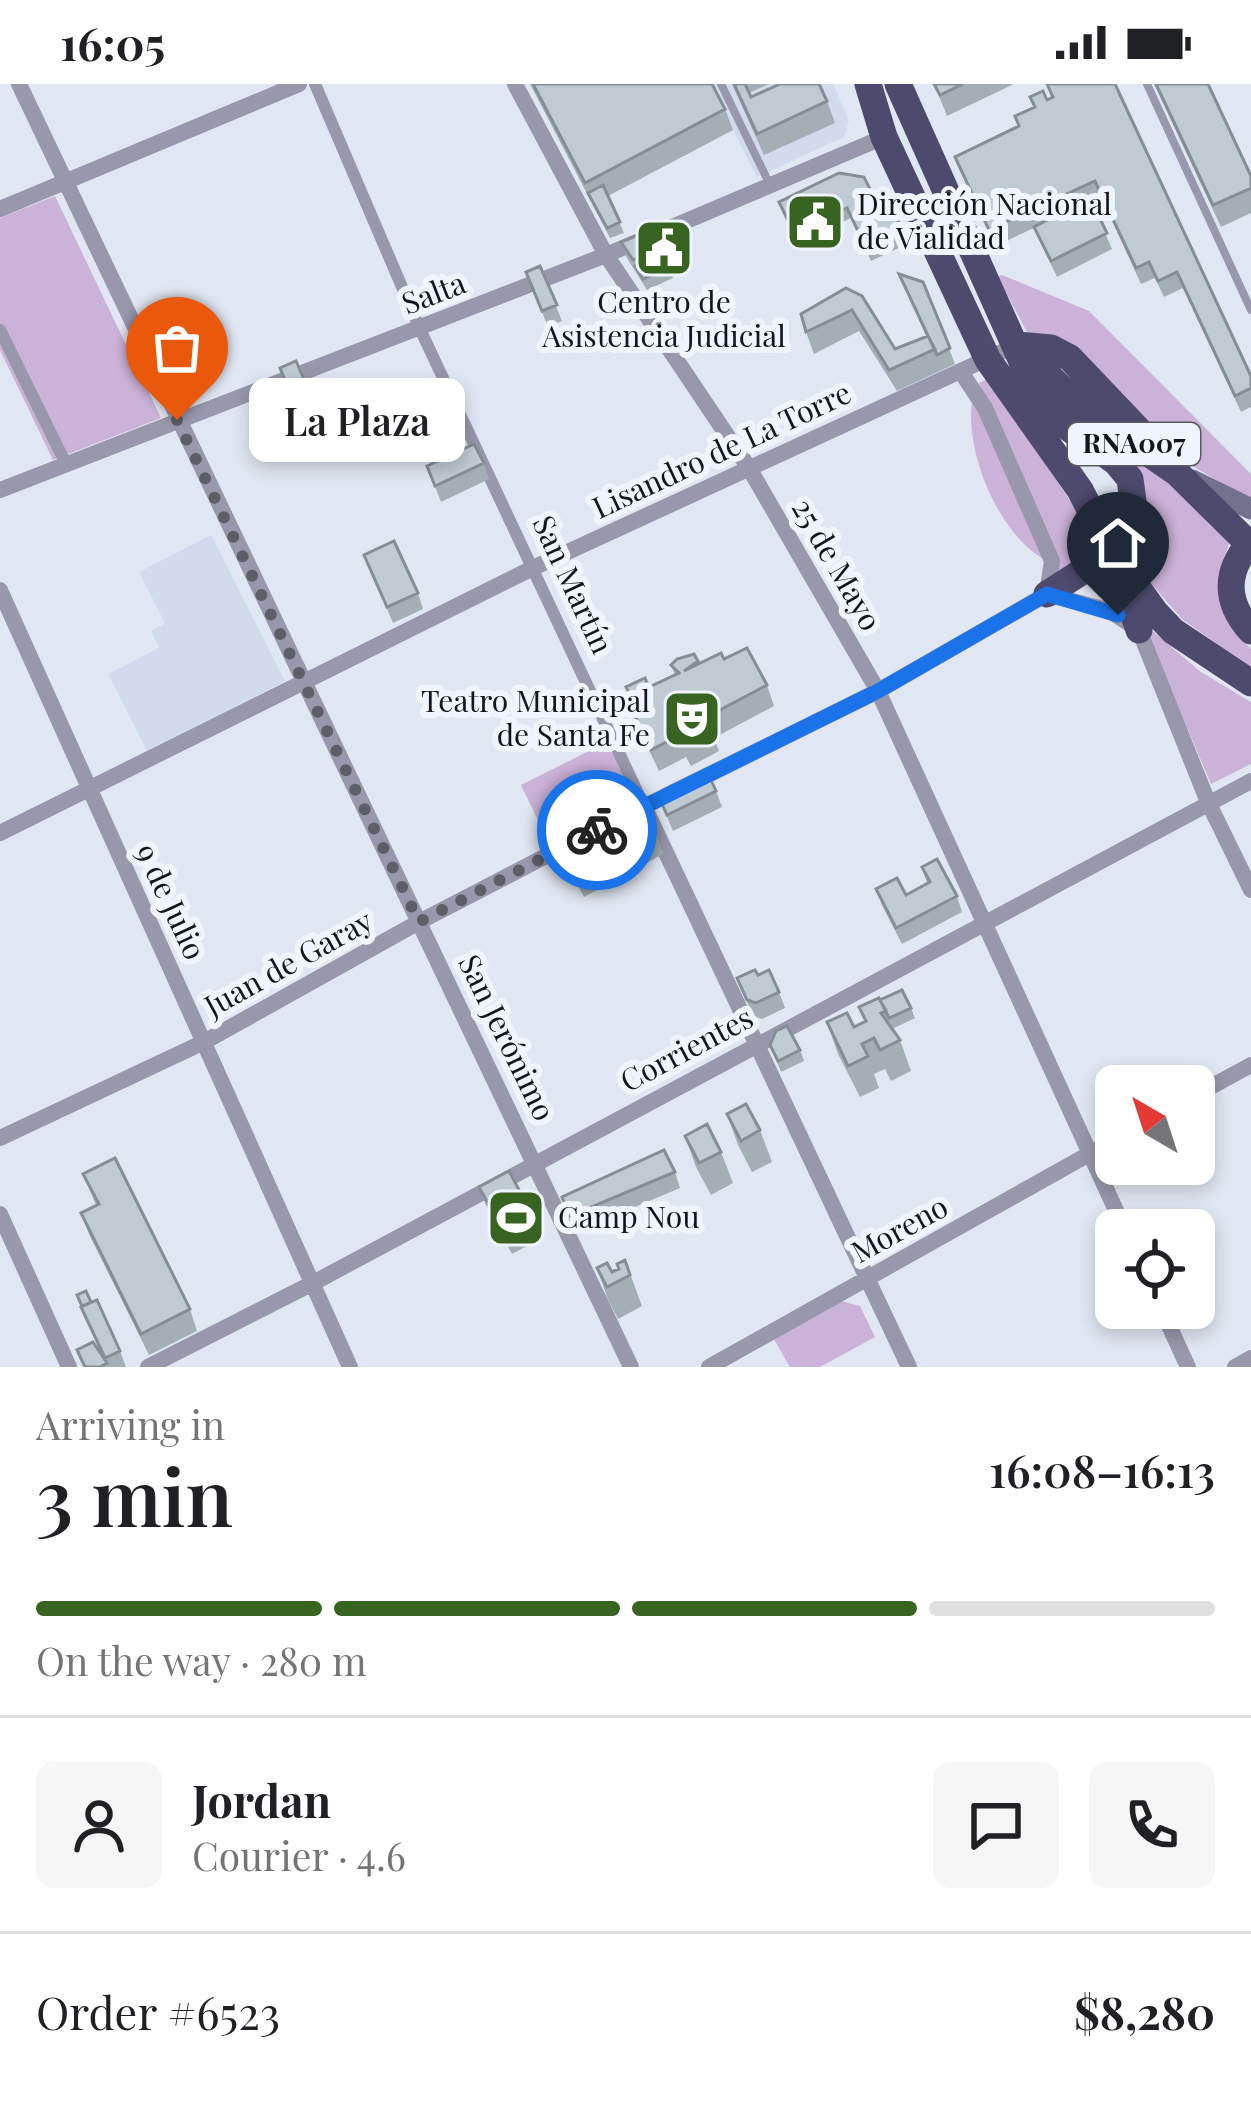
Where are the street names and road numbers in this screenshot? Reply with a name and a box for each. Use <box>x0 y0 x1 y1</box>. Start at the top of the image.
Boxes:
street label: Salta <box>396 262 471 323</box>
street label: Lisandro de La Torre <box>585 372 857 527</box>
road number: RNA007 <box>1068 423 1200 465</box>
street label: 25 de Mayo <box>784 491 892 637</box>
street label: San Martín <box>524 509 623 660</box>
street label: 9 de Julio <box>128 837 216 966</box>
street label: Juan de Garay <box>196 900 379 1025</box>
street label: San Jerónimo <box>450 947 565 1127</box>
street label: Corrientes <box>613 997 759 1100</box>
street label: Moreno <box>844 1185 954 1271</box>

